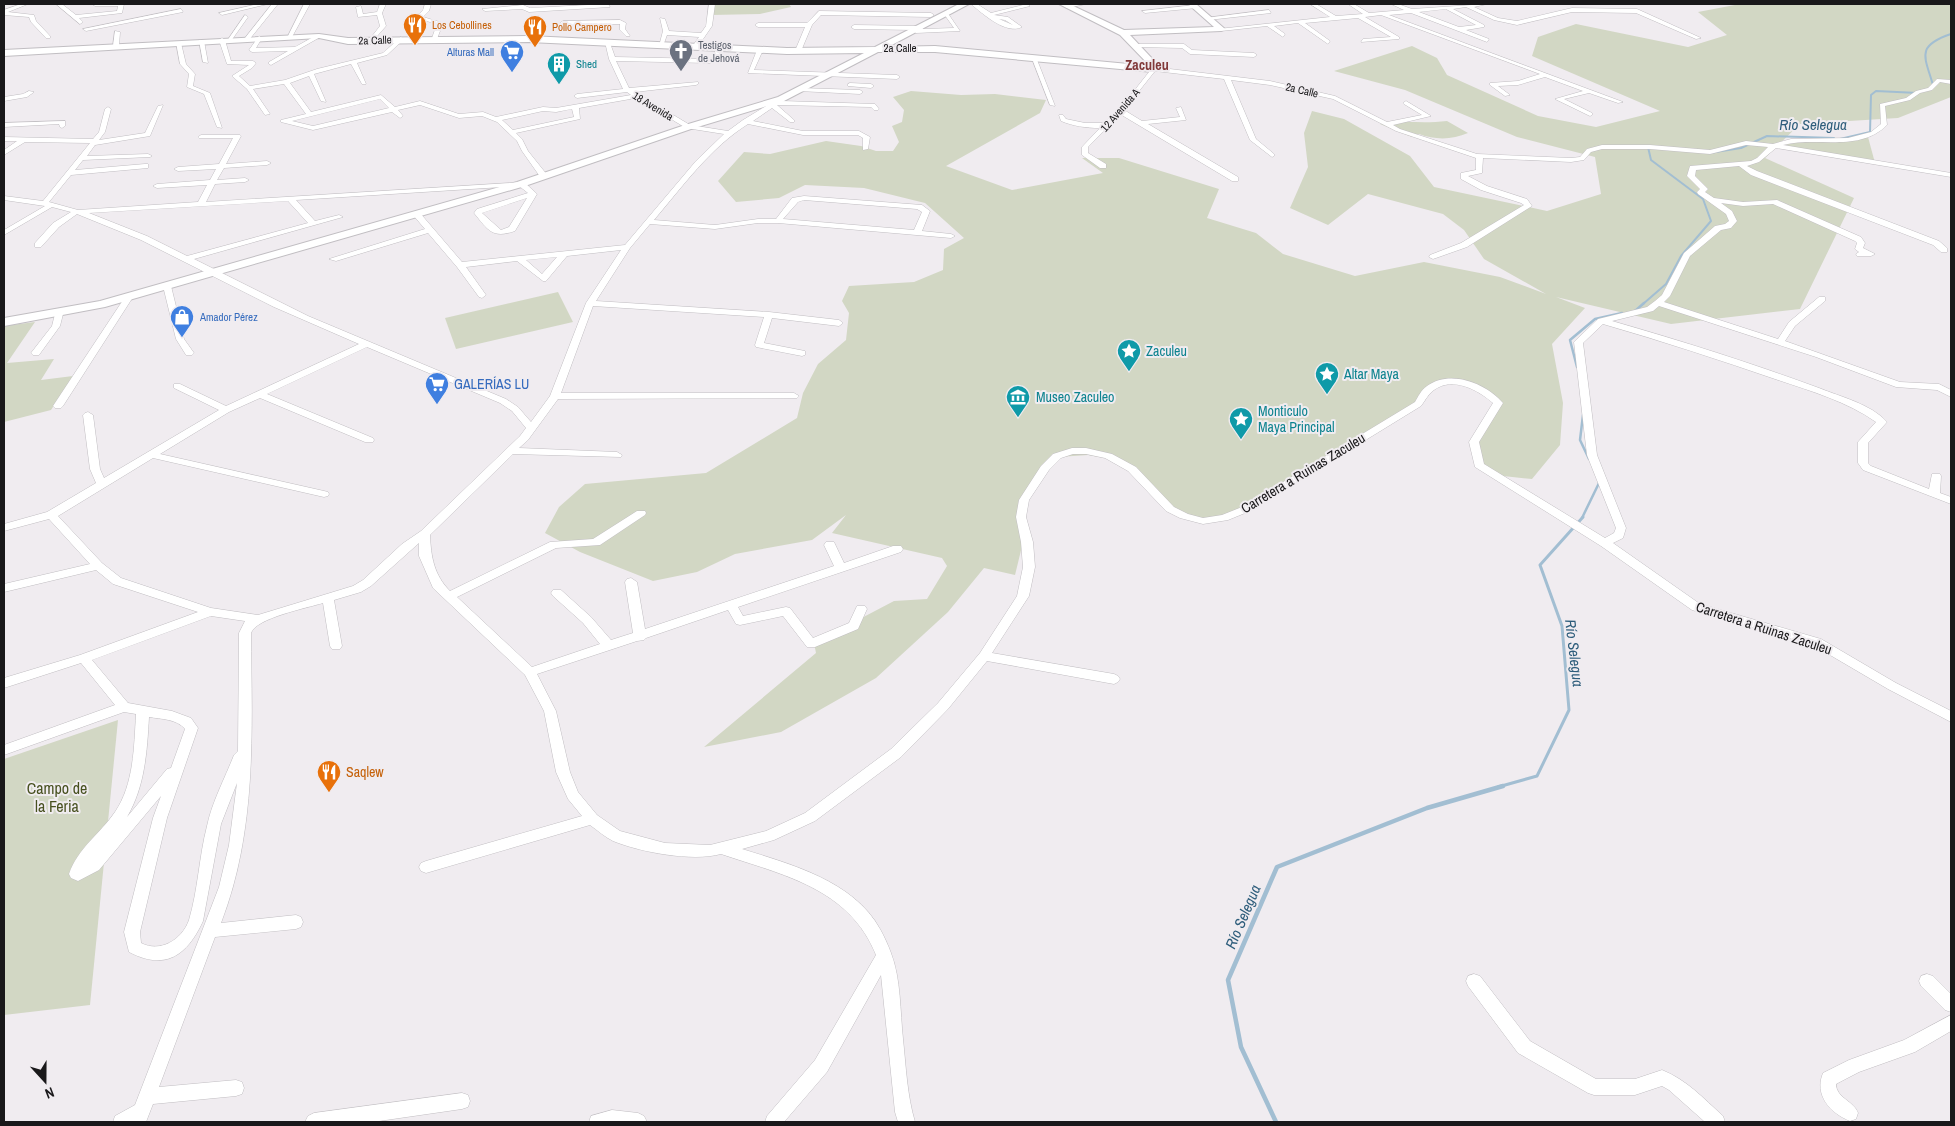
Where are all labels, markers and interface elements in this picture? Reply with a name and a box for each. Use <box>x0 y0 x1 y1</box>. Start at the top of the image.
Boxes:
restaurant icon: Los Cebollines <box>402 12 428 46</box>
restaurant icon: Pollo Campero <box>522 14 548 48</box>
place label: Los Cebollines <box>432 18 492 32</box>
place label: Pollo Campero <box>552 20 612 34</box>
street label: 2a Calle <box>358 32 392 48</box>
church icon: Testigos de Jehová <box>668 38 694 72</box>
place label: Testigos de Jehová <box>698 38 740 65</box>
supermarket icon: Alturas Mall <box>499 39 525 73</box>
street label: 2a Calle <box>883 41 917 55</box>
place label: Alturas Mall <box>446 45 494 59</box>
building icon: Shed <box>546 51 572 85</box>
district label: Zaculeu <box>1125 56 1169 74</box>
place label: Shed <box>576 57 597 71</box>
street label: 2a Calle <box>1284 79 1320 101</box>
street label: 12 Avenida A <box>1097 85 1143 135</box>
street label: 18 Avenida <box>630 88 676 124</box>
water label: Río Selegua <box>1779 114 1847 135</box>
shop icon: Amador Pérez <box>169 304 195 338</box>
place label: Amador Pérez <box>199 310 258 324</box>
place icon: Zaculeu <box>1116 338 1142 372</box>
place label: Zaculeu <box>1146 342 1187 360</box>
place icon: Altar Maya <box>1314 361 1340 395</box>
place label: Altar Maya <box>1343 365 1399 383</box>
supermarket icon: GALERÍAS LU <box>424 371 450 405</box>
place label: GALERÍAS LU <box>454 375 529 393</box>
museum icon: Museo Zaculeo <box>1005 384 1031 418</box>
place label: Museo Zaculeo <box>1036 388 1114 406</box>
place label: Monticulo Maya Principal <box>1258 402 1335 436</box>
place icon: Monticulo Maya Principal <box>1228 406 1254 440</box>
street label: Carretera a Ruinas Zaculeu <box>1238 429 1368 517</box>
street label: Carretera a Ruinas Zaculeu <box>1694 598 1834 658</box>
water label: Río Selegua <box>1560 618 1589 688</box>
restaurant icon: Saqlew <box>316 759 342 793</box>
place label: Saqlew <box>346 763 384 781</box>
park label: Campo de la Feria <box>27 777 87 817</box>
water label: Río Selegua <box>1220 881 1265 952</box>
north arrow <box>20 1056 70 1106</box>
text: N <box>43 1083 57 1103</box>

